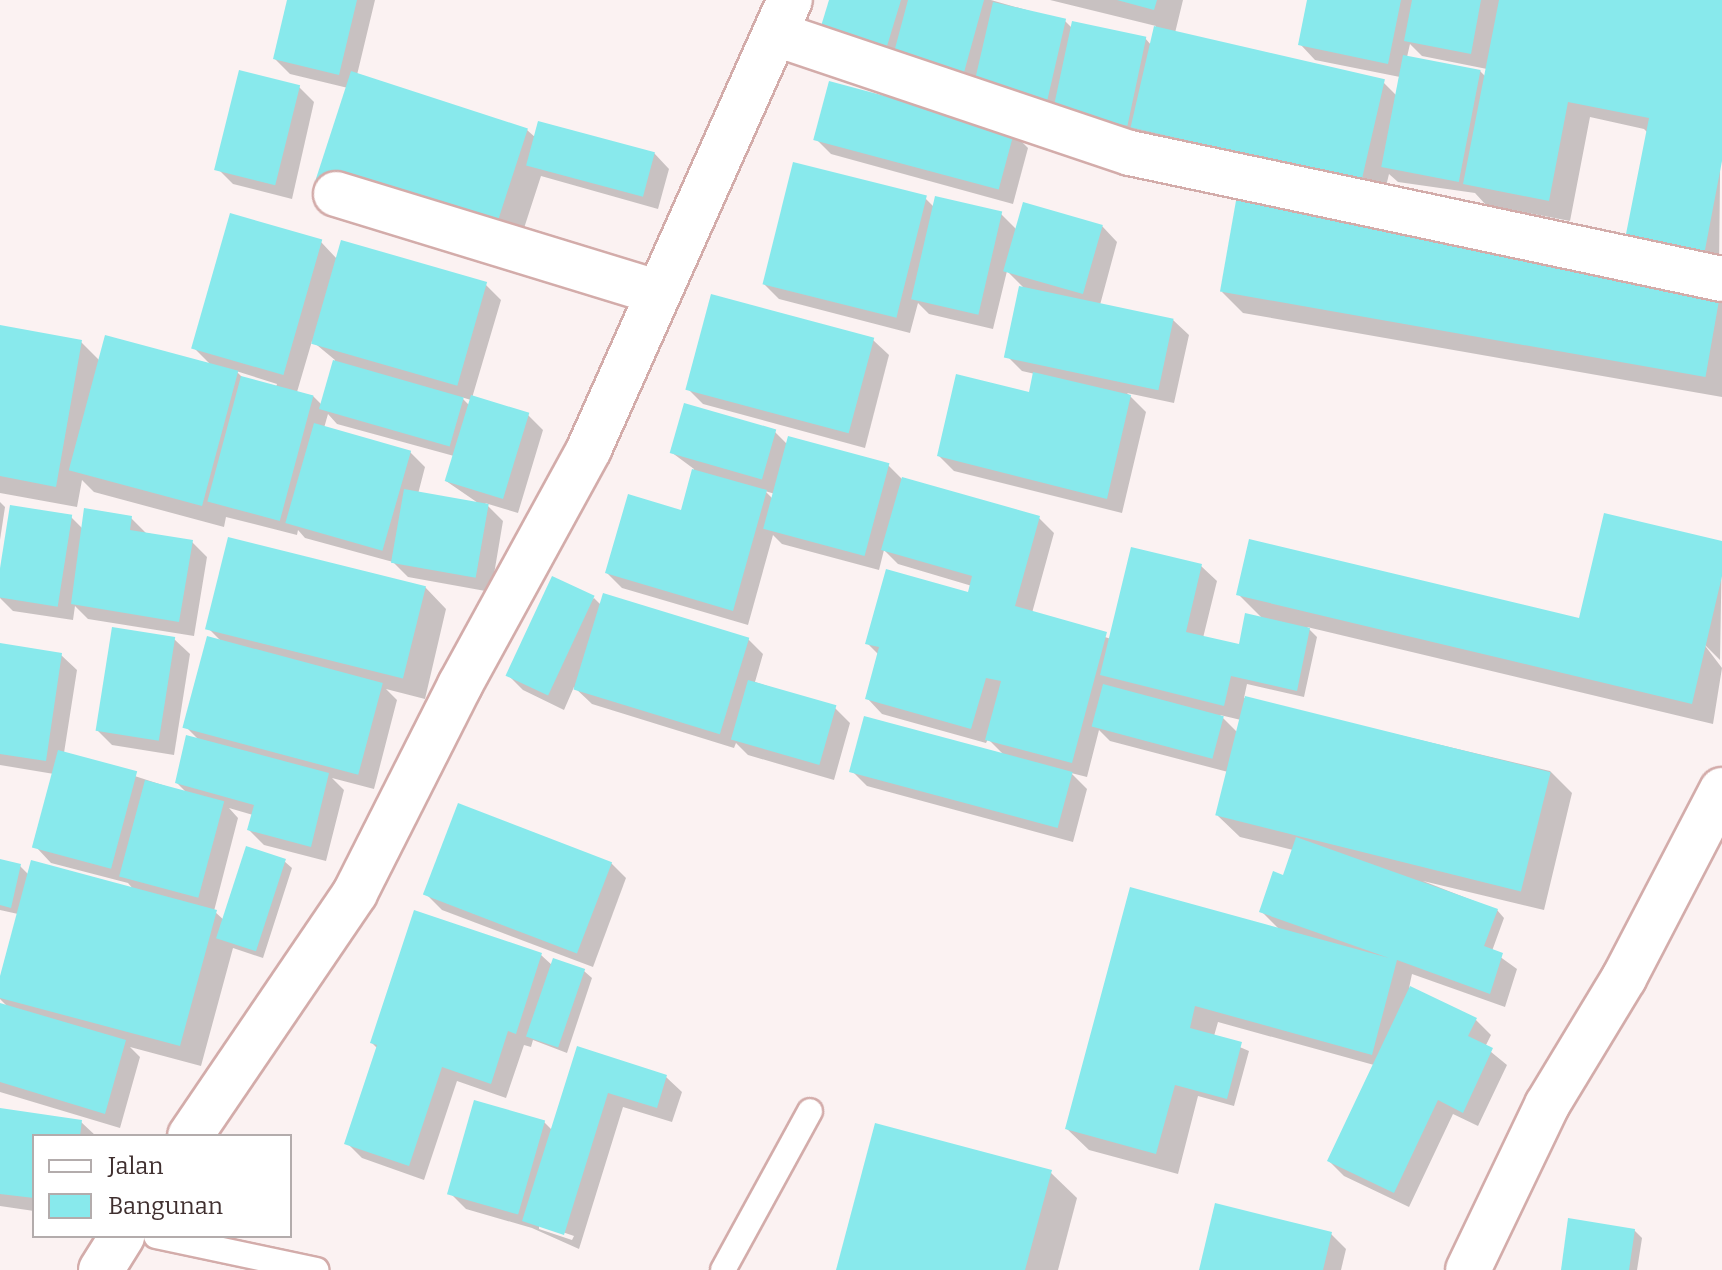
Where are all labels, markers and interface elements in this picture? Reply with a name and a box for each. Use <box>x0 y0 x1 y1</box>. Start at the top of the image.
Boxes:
legend <box>32 1134 292 1238</box>
text: Jalan <box>108 1152 163 1180</box>
text: Bangunan <box>108 1192 223 1220</box>

